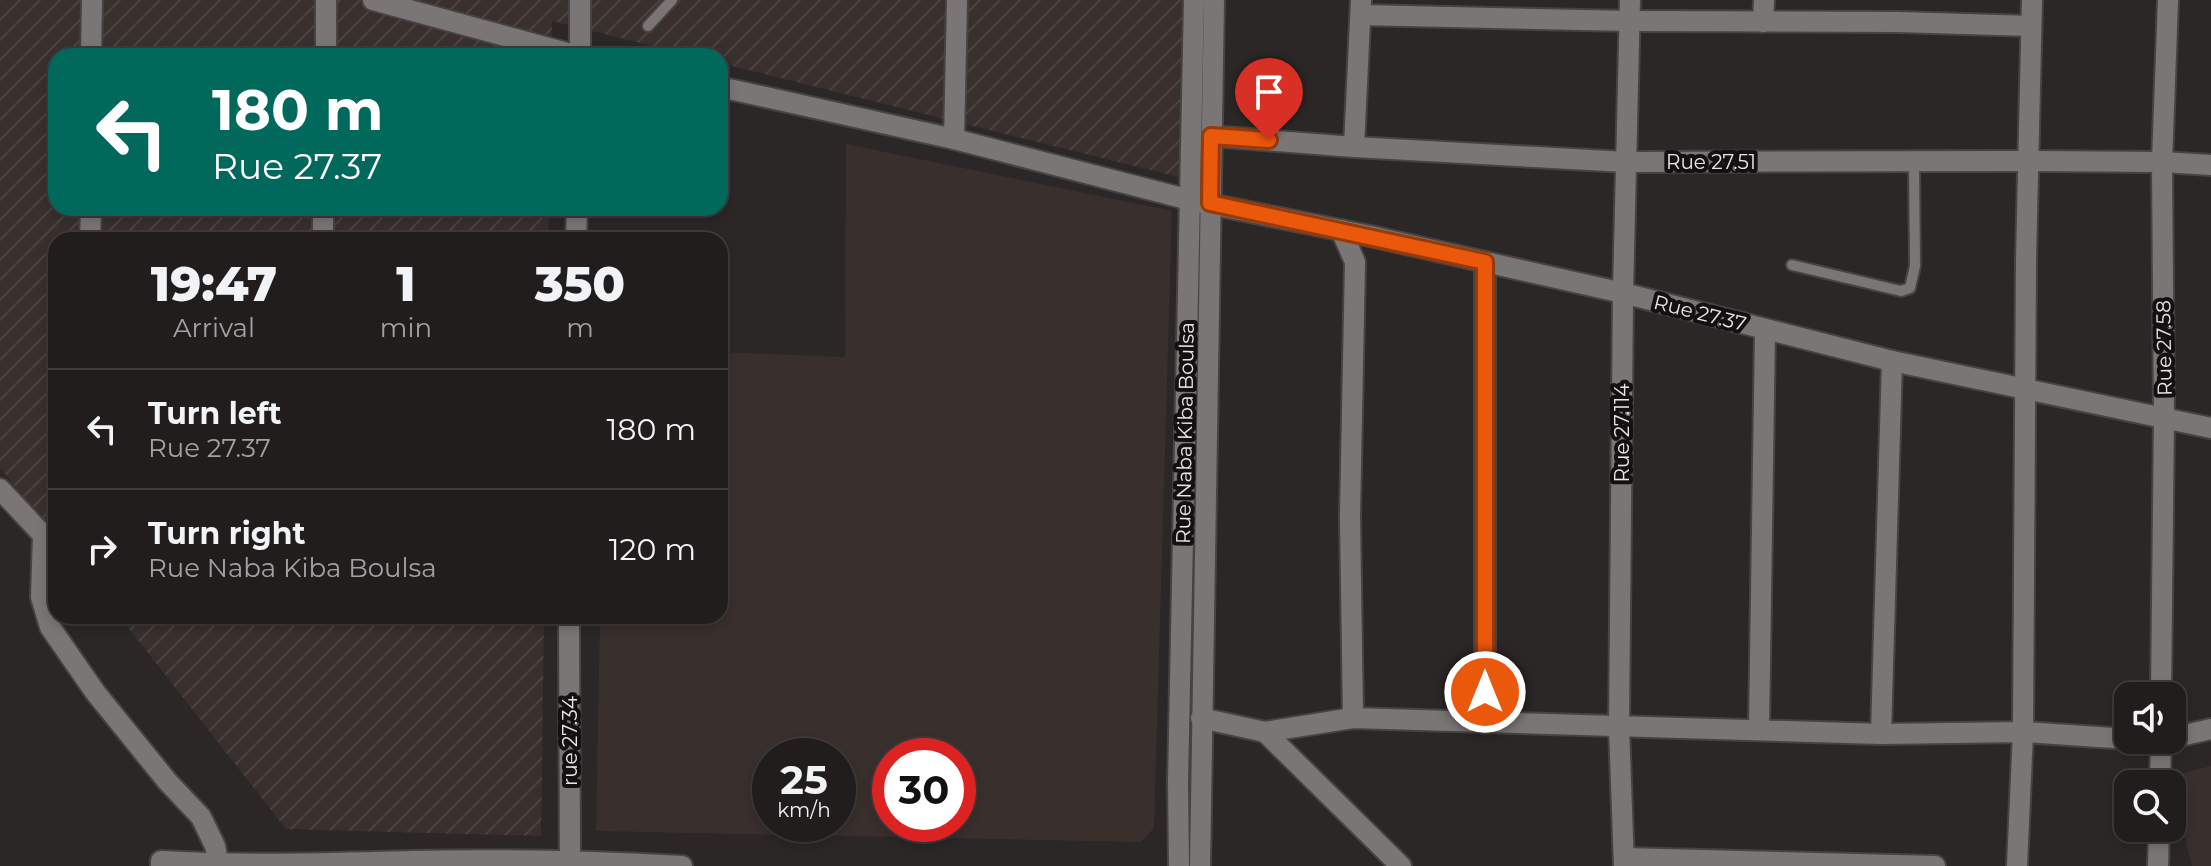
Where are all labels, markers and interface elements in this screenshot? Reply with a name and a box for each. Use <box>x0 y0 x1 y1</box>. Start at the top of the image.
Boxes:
pin <box>1235 58 1303 140</box>
icon: arrive <box>1247 70 1291 114</box>
text: 180 m <box>212 76 384 144</box>
icon: left <box>80 80 184 184</box>
text: Rue 27.37 <box>212 144 382 188</box>
street label: Rue 27.51 <box>1666 150 1756 174</box>
text: 19:47 <box>151 255 277 313</box>
text: 1 <box>396 255 416 313</box>
text: 350 <box>535 255 625 313</box>
street label: Rue 27.37 <box>1651 290 1749 336</box>
street label: Rue 27.58 <box>2151 300 2177 396</box>
text: Arrival <box>173 312 255 344</box>
text: min <box>380 312 432 344</box>
text: m <box>566 312 594 344</box>
street label: Rue Naba Kiba Boulsa <box>1171 322 1199 544</box>
street label: Rue 27.114 <box>1610 384 1634 482</box>
text: Turn left <box>148 395 281 432</box>
icon: left <box>80 407 124 451</box>
text: 180 m <box>606 411 696 448</box>
text: Rue 27.37 <box>148 432 271 464</box>
text: Turn right <box>148 515 305 552</box>
icon: right <box>80 527 124 571</box>
text: 120 m <box>609 531 696 568</box>
text: Rue Naba Kiba Boulsa <box>148 552 437 584</box>
position arrow <box>1443 650 1527 734</box>
map controls <box>2114 682 2186 842</box>
button: sound <box>2114 682 2186 754</box>
street label: rue 27.34 <box>558 696 582 786</box>
speed limit sign: 30 <box>872 738 976 842</box>
text: 25 <box>780 755 828 804</box>
button: search <box>2114 770 2186 842</box>
text: km/h <box>777 798 831 822</box>

